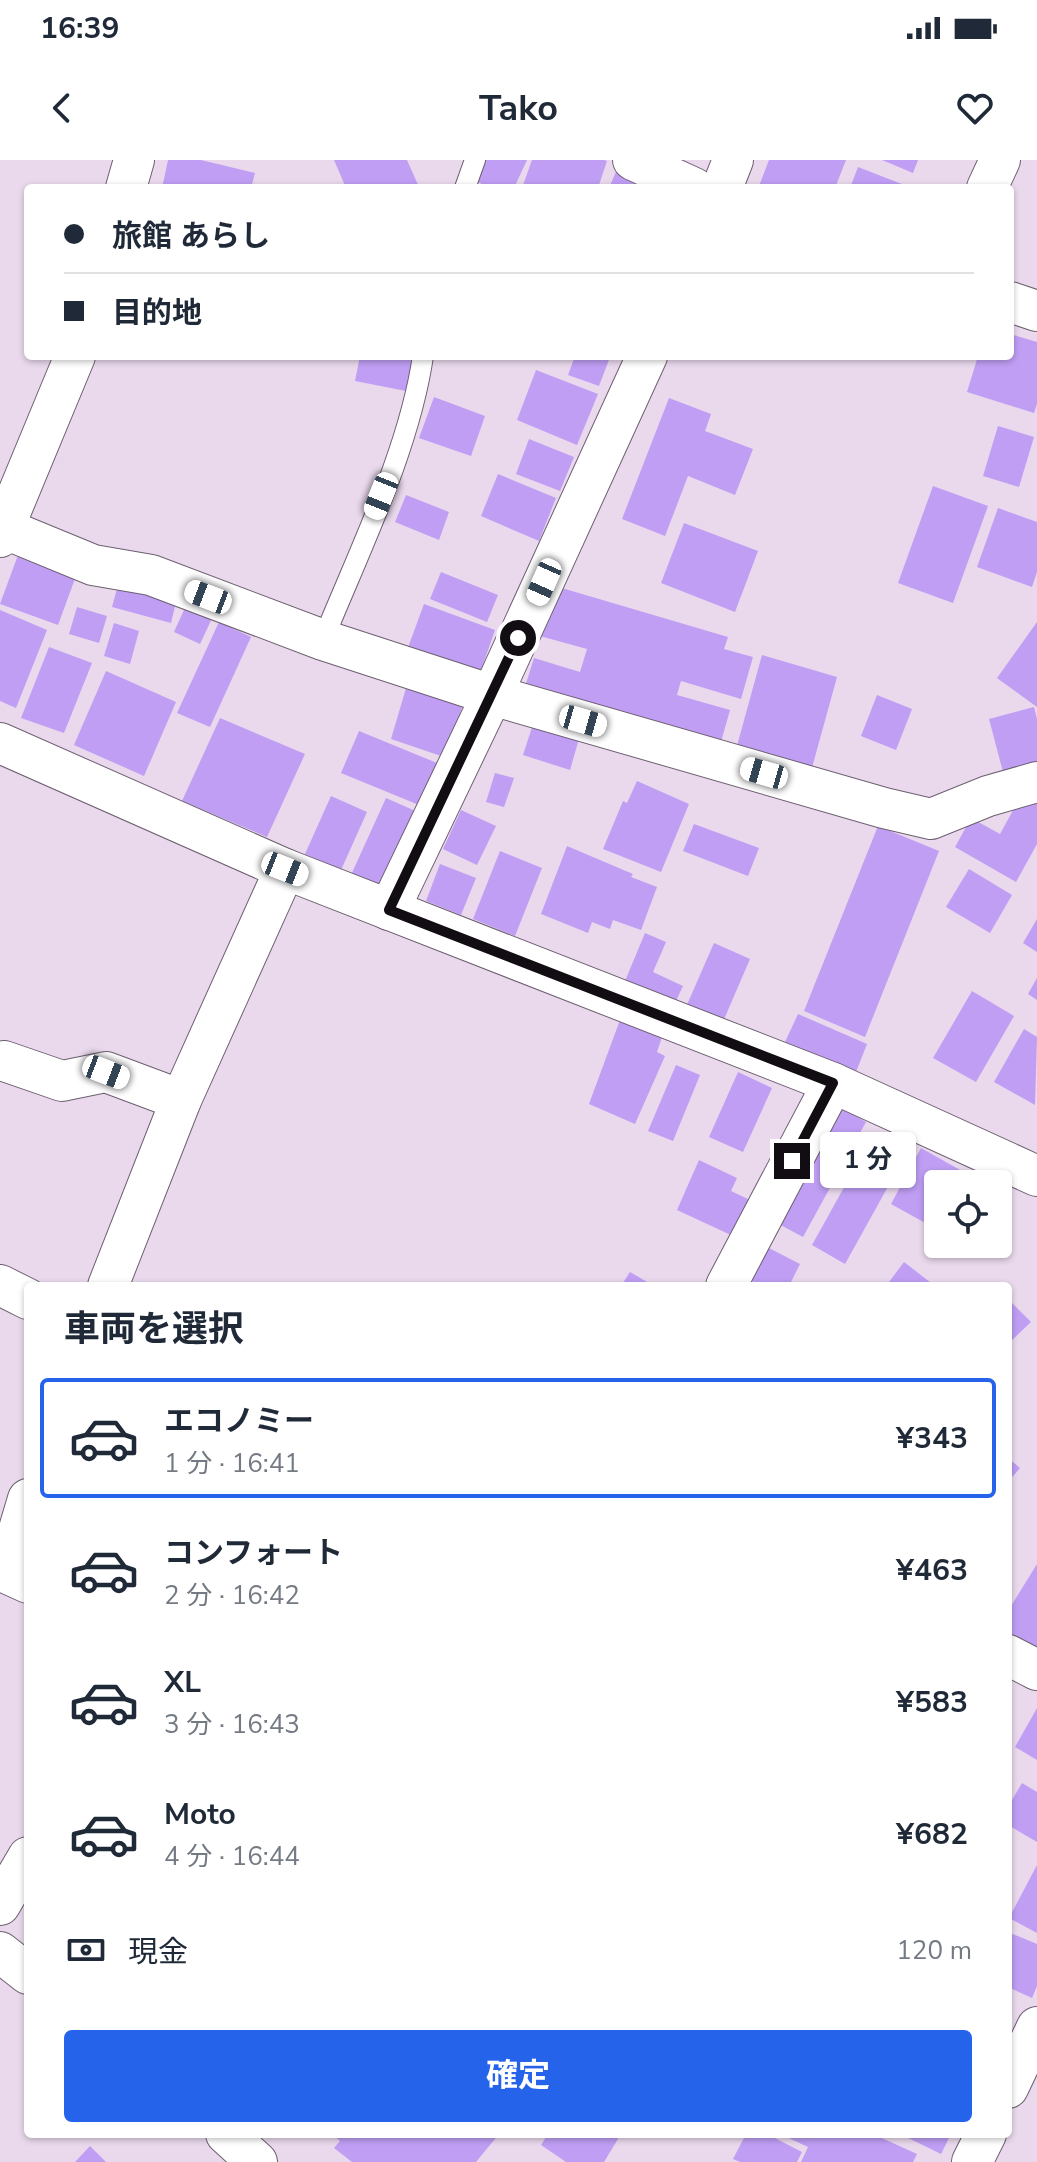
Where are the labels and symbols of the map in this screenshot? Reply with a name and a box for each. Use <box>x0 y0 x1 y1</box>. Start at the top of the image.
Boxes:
car <box>361 469 401 523</box>
car <box>523 555 565 609</box>
car <box>181 577 235 617</box>
route start <box>500 620 536 656</box>
car <box>557 703 609 739</box>
car <box>738 755 790 791</box>
car <box>258 849 312 889</box>
car <box>79 1052 133 1092</box>
callout: 1 分 <box>820 1133 916 1189</box>
route end <box>774 1143 810 1179</box>

